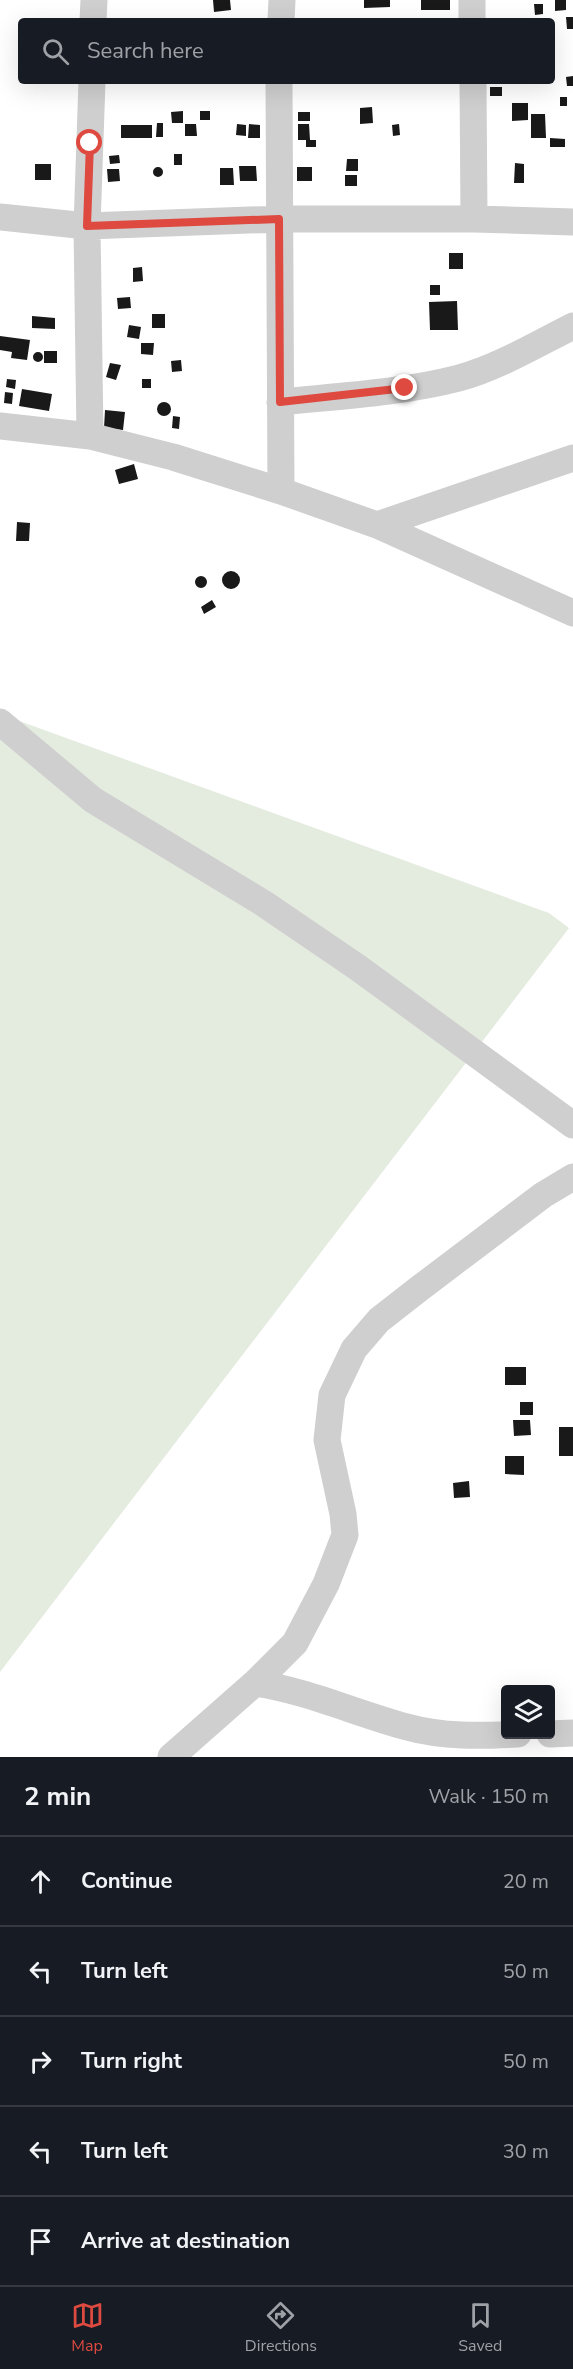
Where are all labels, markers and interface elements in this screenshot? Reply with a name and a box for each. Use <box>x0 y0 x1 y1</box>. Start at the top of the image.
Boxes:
search box <box>18 18 555 84</box>
icon: search <box>39 35 72 68</box>
text: Search here <box>87 36 204 66</box>
route start <box>76 129 102 155</box>
route end <box>391 374 417 400</box>
map controls <box>501 1685 555 1739</box>
button: layers <box>501 1685 555 1739</box>
text: 2 min <box>24 1779 91 1814</box>
text: Walk · 150 m <box>429 1783 549 1810</box>
icon: ahead <box>24 1865 57 1898</box>
text: Continue <box>81 1866 172 1896</box>
text: 20 m <box>503 1868 549 1895</box>
icon: left <box>24 1955 57 1988</box>
text: Turn left <box>81 1956 168 1986</box>
text: 50 m <box>503 1958 549 1985</box>
icon: right <box>24 2045 57 2078</box>
text: Turn right <box>81 2046 182 2076</box>
text: 50 m <box>503 2048 549 2075</box>
icon: left <box>24 2135 57 2168</box>
text: Turn left <box>81 2136 168 2166</box>
text: 30 m <box>503 2138 549 2165</box>
icon: arrive <box>24 2225 57 2258</box>
text: Arrive at destination <box>81 2226 290 2256</box>
tab: Map <box>71 2299 104 2357</box>
tab: Directions <box>245 2299 317 2357</box>
tab: Saved <box>458 2299 502 2357</box>

